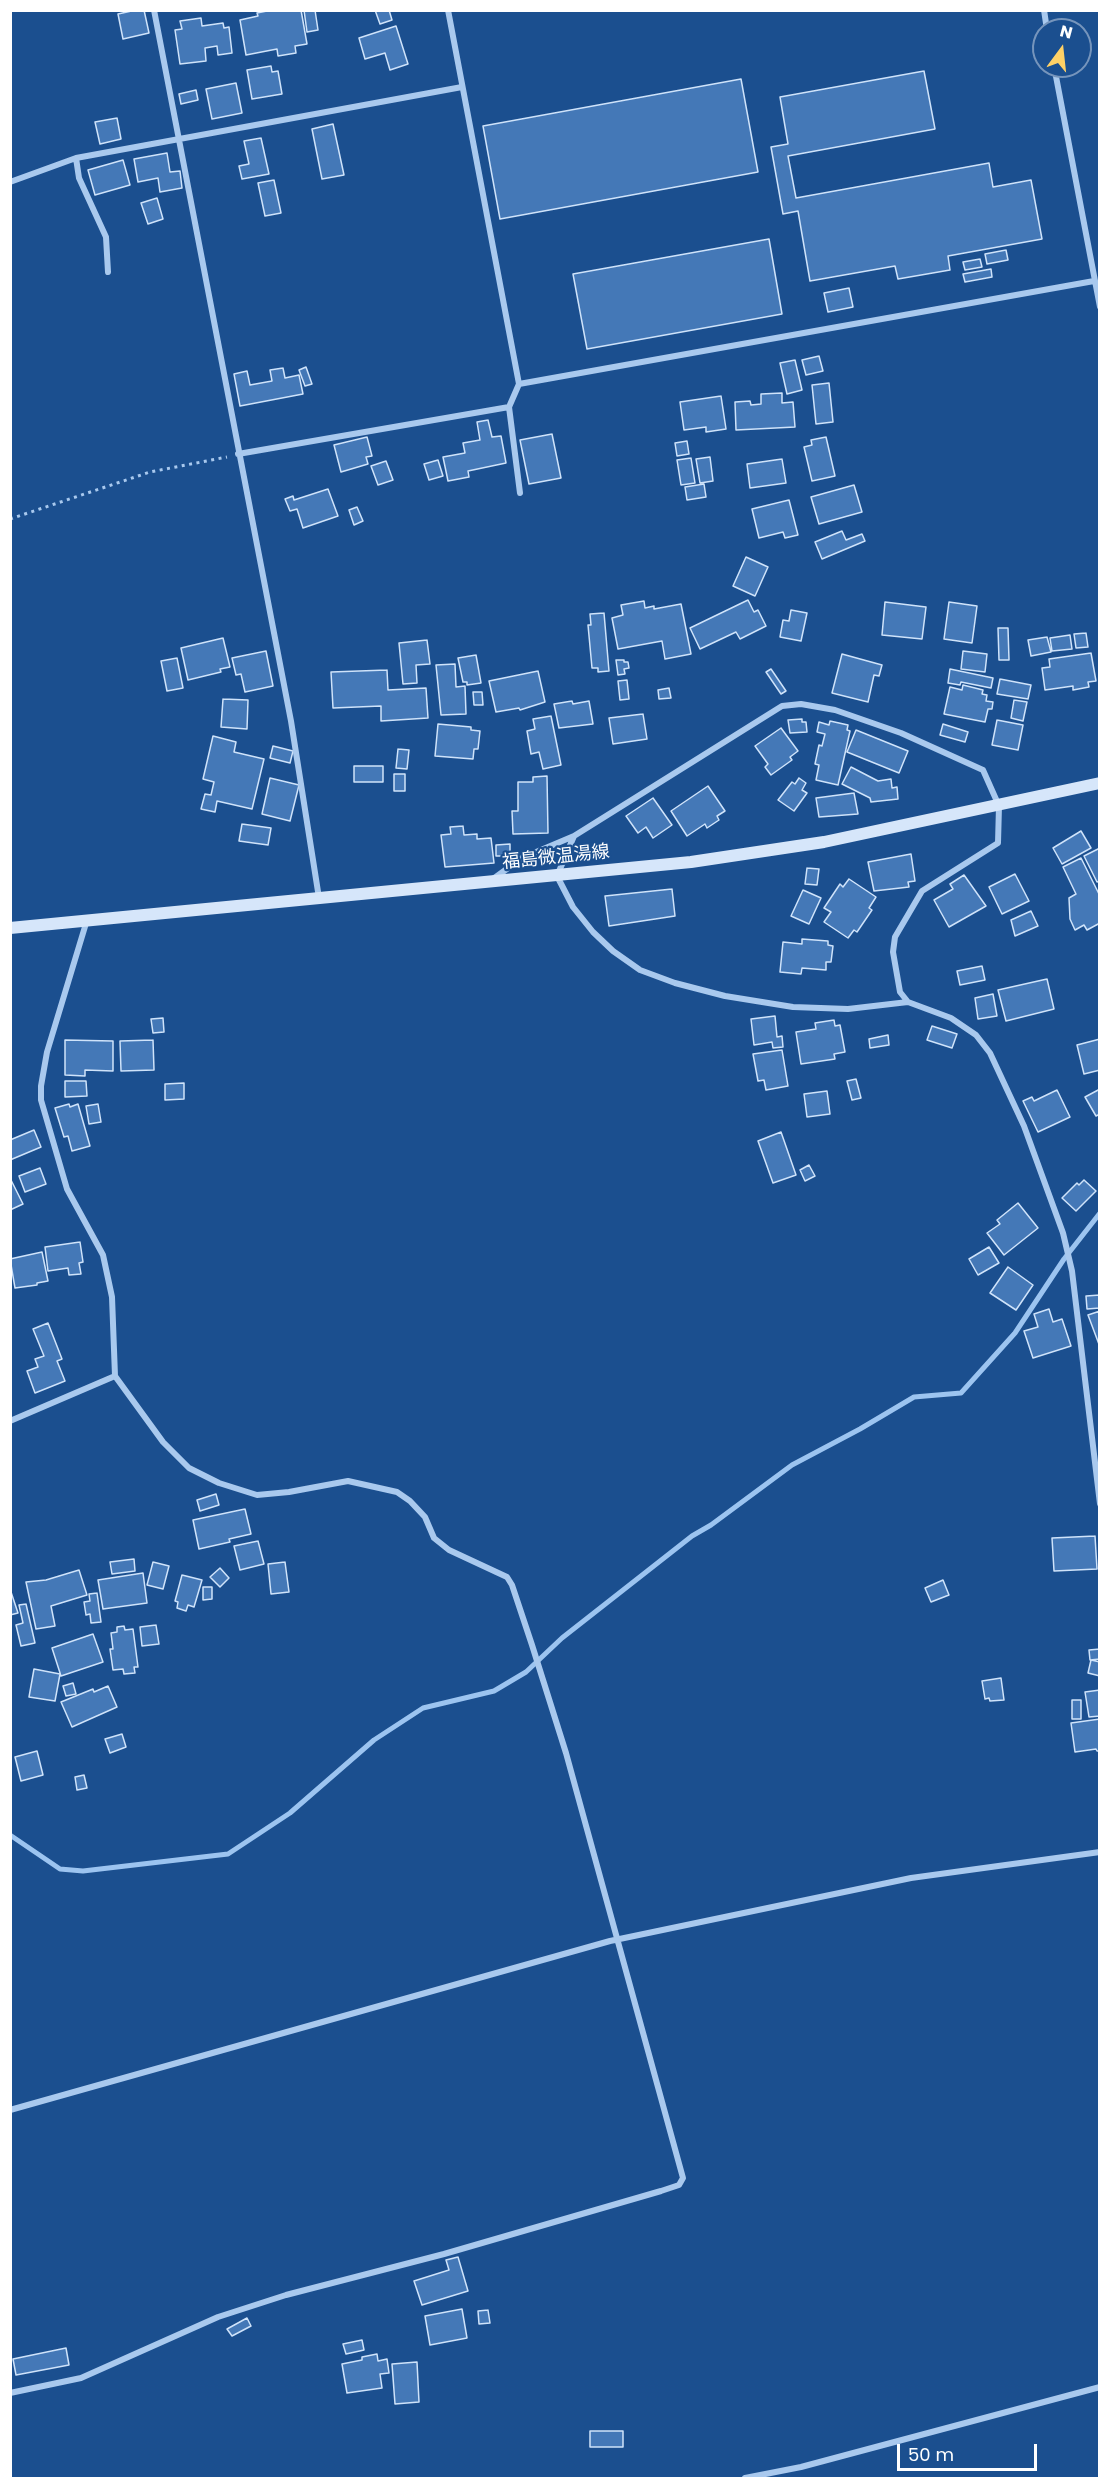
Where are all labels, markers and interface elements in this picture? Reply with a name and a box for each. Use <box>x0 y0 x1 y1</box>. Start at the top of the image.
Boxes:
north arrow <box>1032 18 1092 78</box>
text: N <box>1057 19 1075 45</box>
street label: 福島微温湯線 <box>501 842 611 874</box>
scale bar <box>900 2432 1040 2470</box>
text: 50 m <box>908 2442 954 2467</box>

